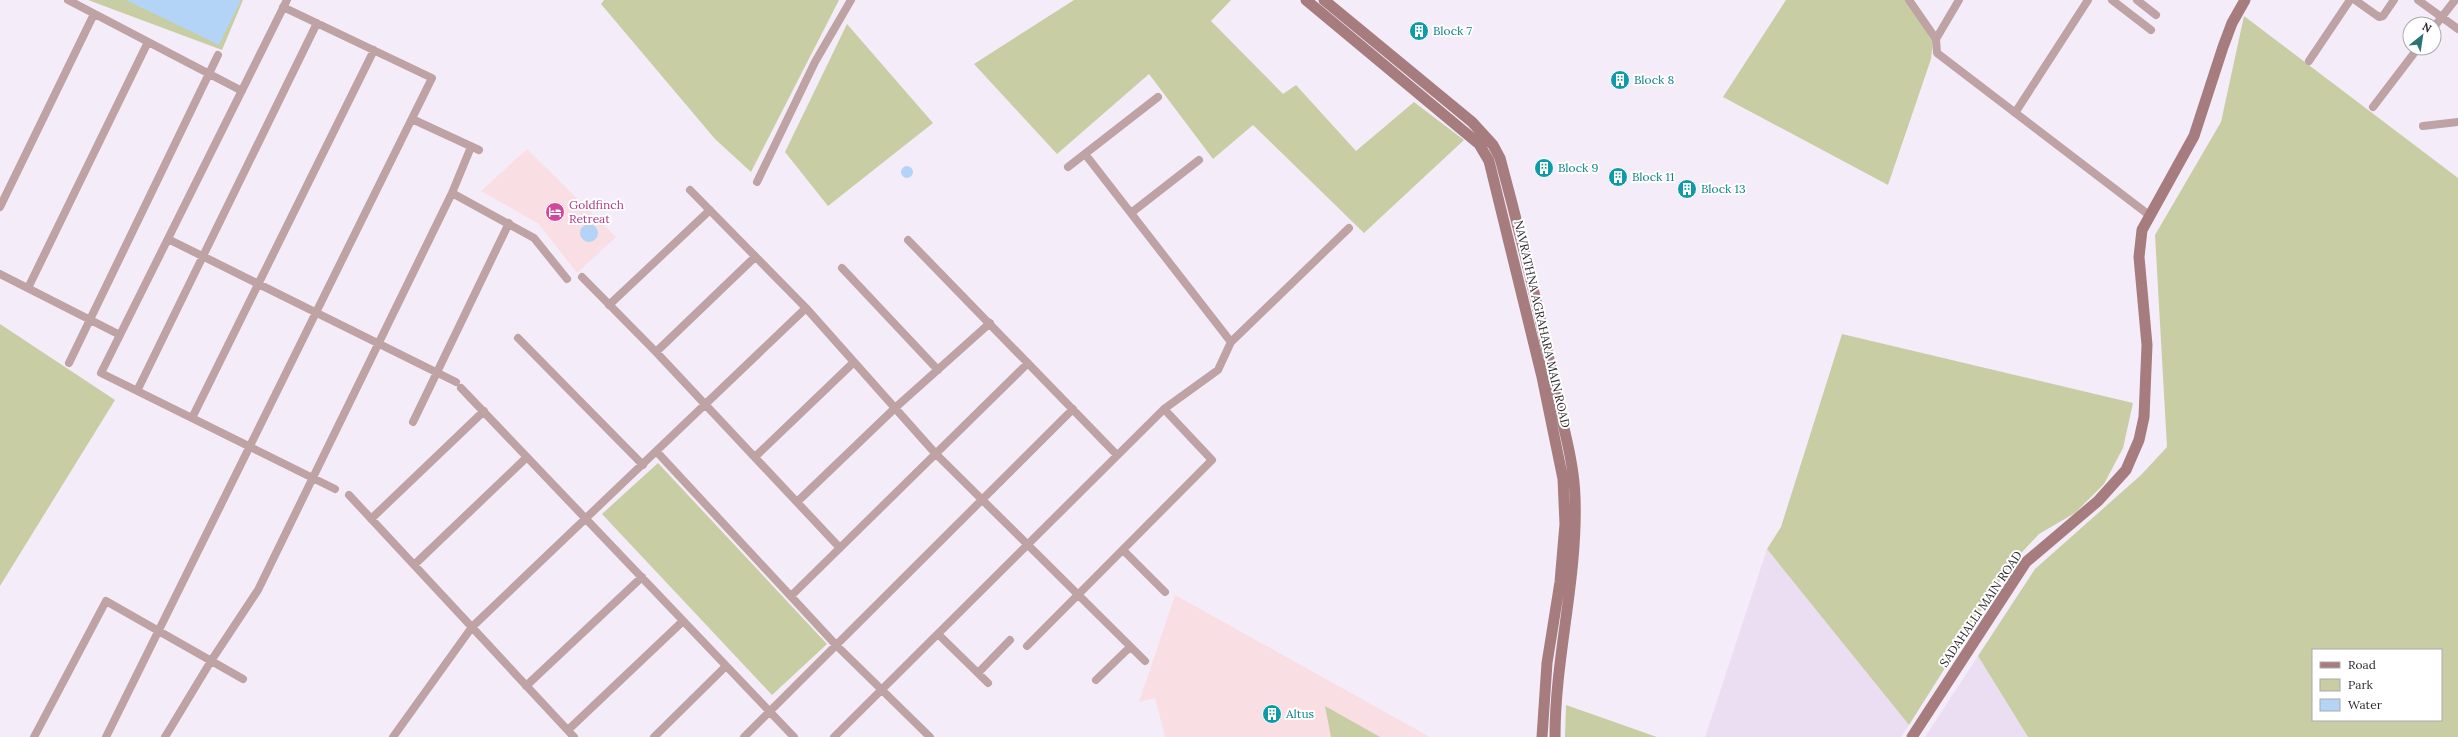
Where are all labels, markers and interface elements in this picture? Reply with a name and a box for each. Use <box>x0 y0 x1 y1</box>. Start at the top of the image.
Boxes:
north arrow <box>2402 16 2442 56</box>
text: N <box>2420 19 2435 36</box>
building icon: Block 7 <box>1408 20 1430 42</box>
place label: Block 7 <box>1433 23 1473 38</box>
building icon: Block 8 <box>1609 69 1631 91</box>
place label: Block 8 <box>1634 72 1675 87</box>
building icon: Block 9 <box>1533 157 1555 179</box>
place label: Block 9 <box>1558 160 1599 175</box>
building icon: Block 11 <box>1607 166 1629 188</box>
place label: Block 11 <box>1632 169 1674 184</box>
building icon: Block 13 <box>1676 178 1698 200</box>
place label: Block 13 <box>1701 181 1746 196</box>
place label: Goldfinch Retreat <box>569 197 624 226</box>
hotel icon: Goldfinch Retreat <box>544 201 566 223</box>
street label: NAVRATHNA AGRAHARA MAIN ROAD <box>1511 219 1574 429</box>
street label: SADAHALLI MAIN ROAD <box>1936 548 2025 670</box>
legend <box>2312 649 2442 721</box>
text: Road <box>2348 657 2376 672</box>
text: Park <box>2348 677 2374 692</box>
text: Water <box>2348 697 2383 712</box>
building icon: Altus <box>1261 703 1283 725</box>
place label: Altus <box>1285 706 1315 721</box>

